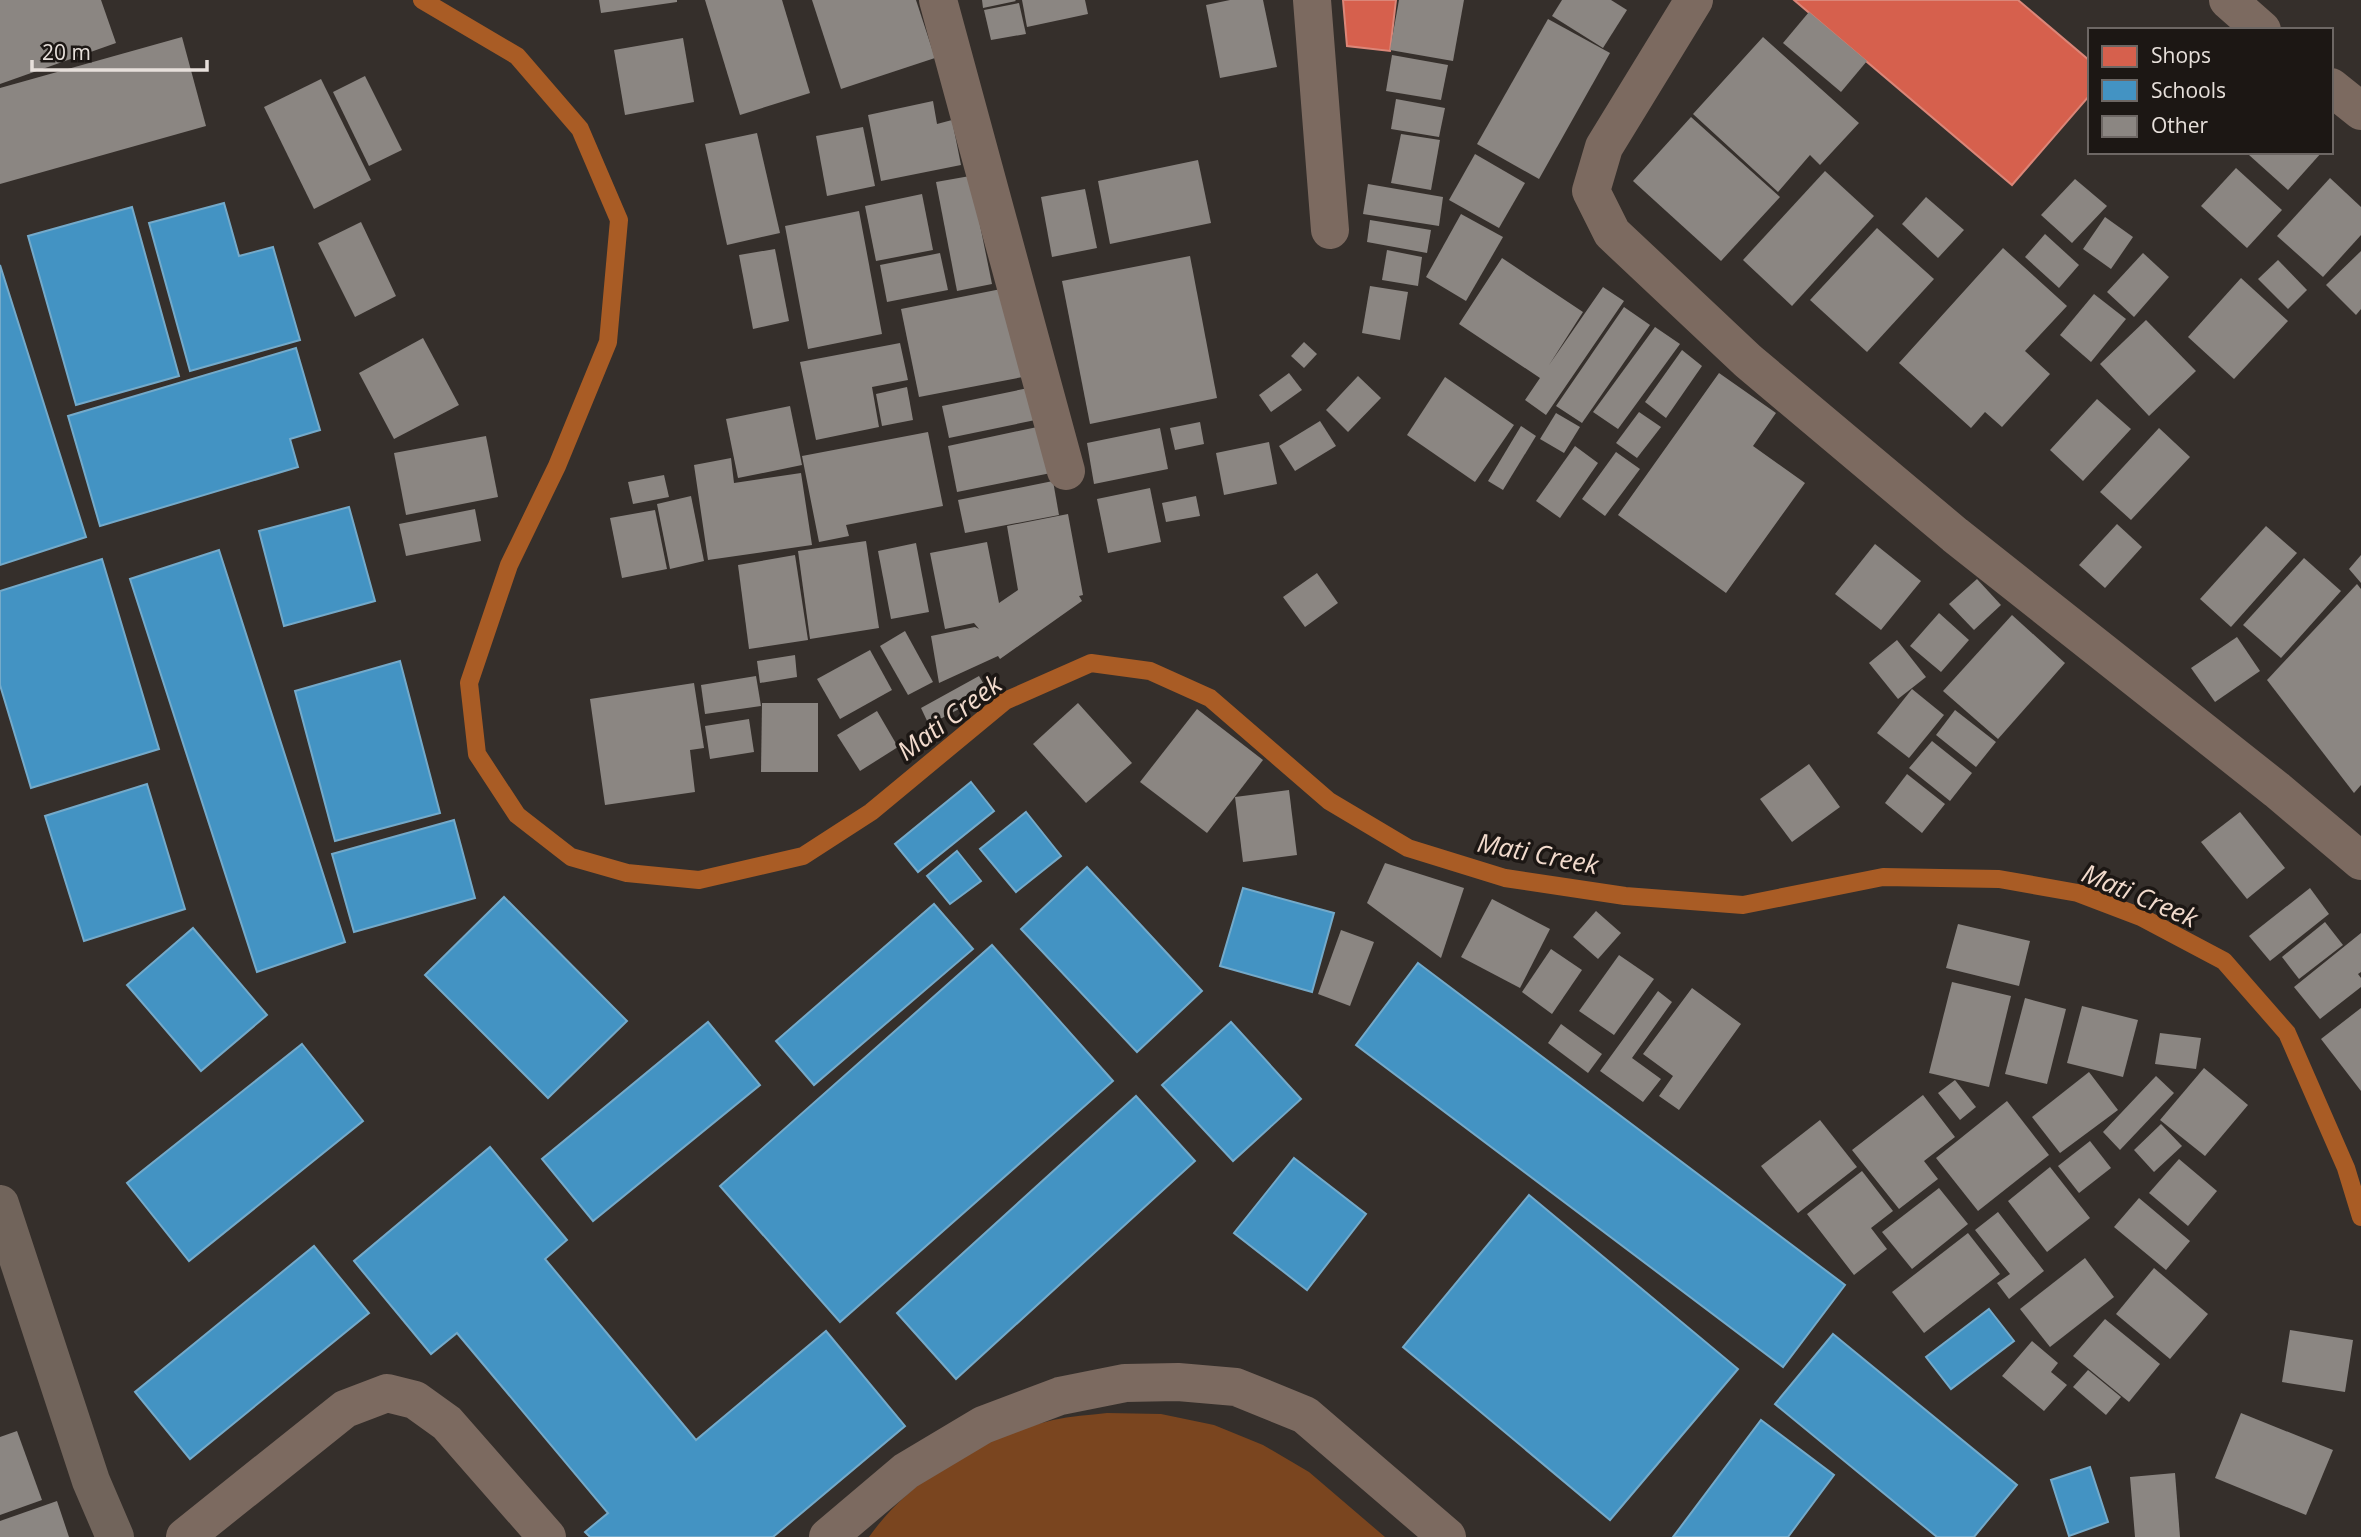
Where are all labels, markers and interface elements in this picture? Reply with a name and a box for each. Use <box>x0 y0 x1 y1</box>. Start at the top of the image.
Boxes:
scale bar <box>32 28 206 72</box>
legend <box>2088 28 2333 154</box>
text: 20 m <box>42 38 91 66</box>
text: Shops <box>2151 41 2211 69</box>
text: Schools <box>2151 76 2226 104</box>
text: Other <box>2151 111 2208 139</box>
water label: Mati Creek <box>889 665 1010 768</box>
water label: Mati Creek <box>1474 824 1603 883</box>
water label: Mati Creek <box>2077 854 2205 936</box>

